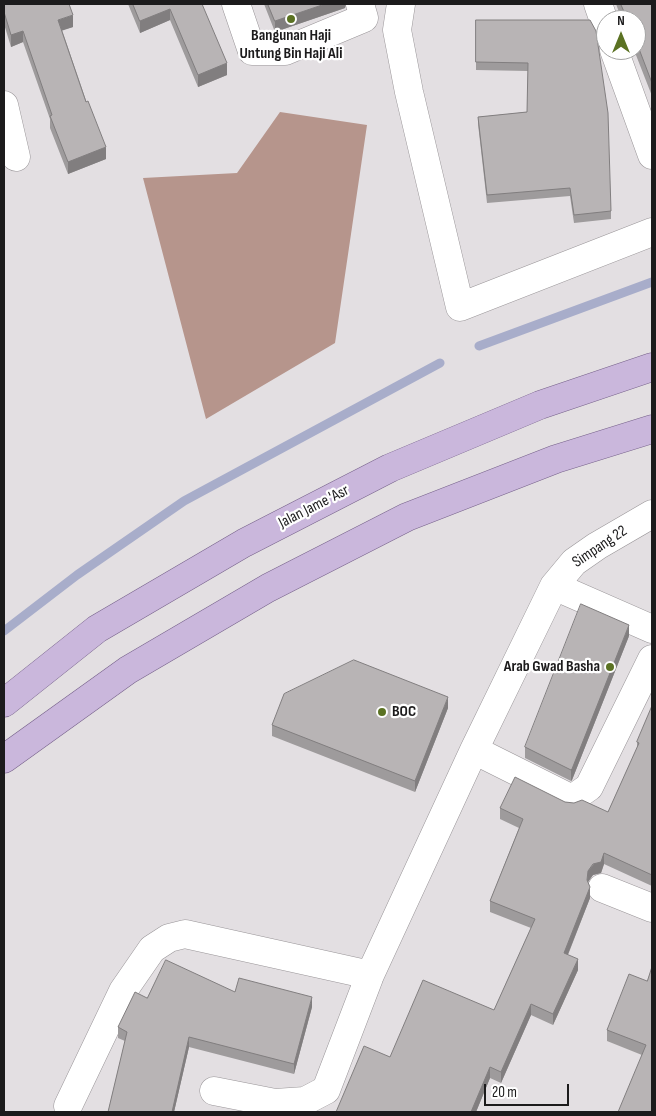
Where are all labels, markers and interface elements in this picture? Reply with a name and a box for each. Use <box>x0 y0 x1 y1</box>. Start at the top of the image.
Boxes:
north arrow <box>596 10 646 60</box>
text: N <box>617 12 625 29</box>
marker: Bangunan Haji Untung Bin Haji Ali <box>285 13 297 25</box>
place label: Bangunan Haji Untung Bin Haji Ali <box>239 26 343 64</box>
street label: Jalan Jame 'Asr <box>276 481 352 533</box>
street label: Simpang 22 <box>569 522 631 572</box>
place label: Arab Gwad Basha <box>504 657 600 677</box>
marker: Arab Gwad Basha <box>604 661 616 673</box>
place label: BOC <box>392 702 416 722</box>
marker: BOC <box>376 706 388 718</box>
scale bar <box>486 1074 571 1106</box>
text: 20 m <box>492 1083 517 1102</box>

